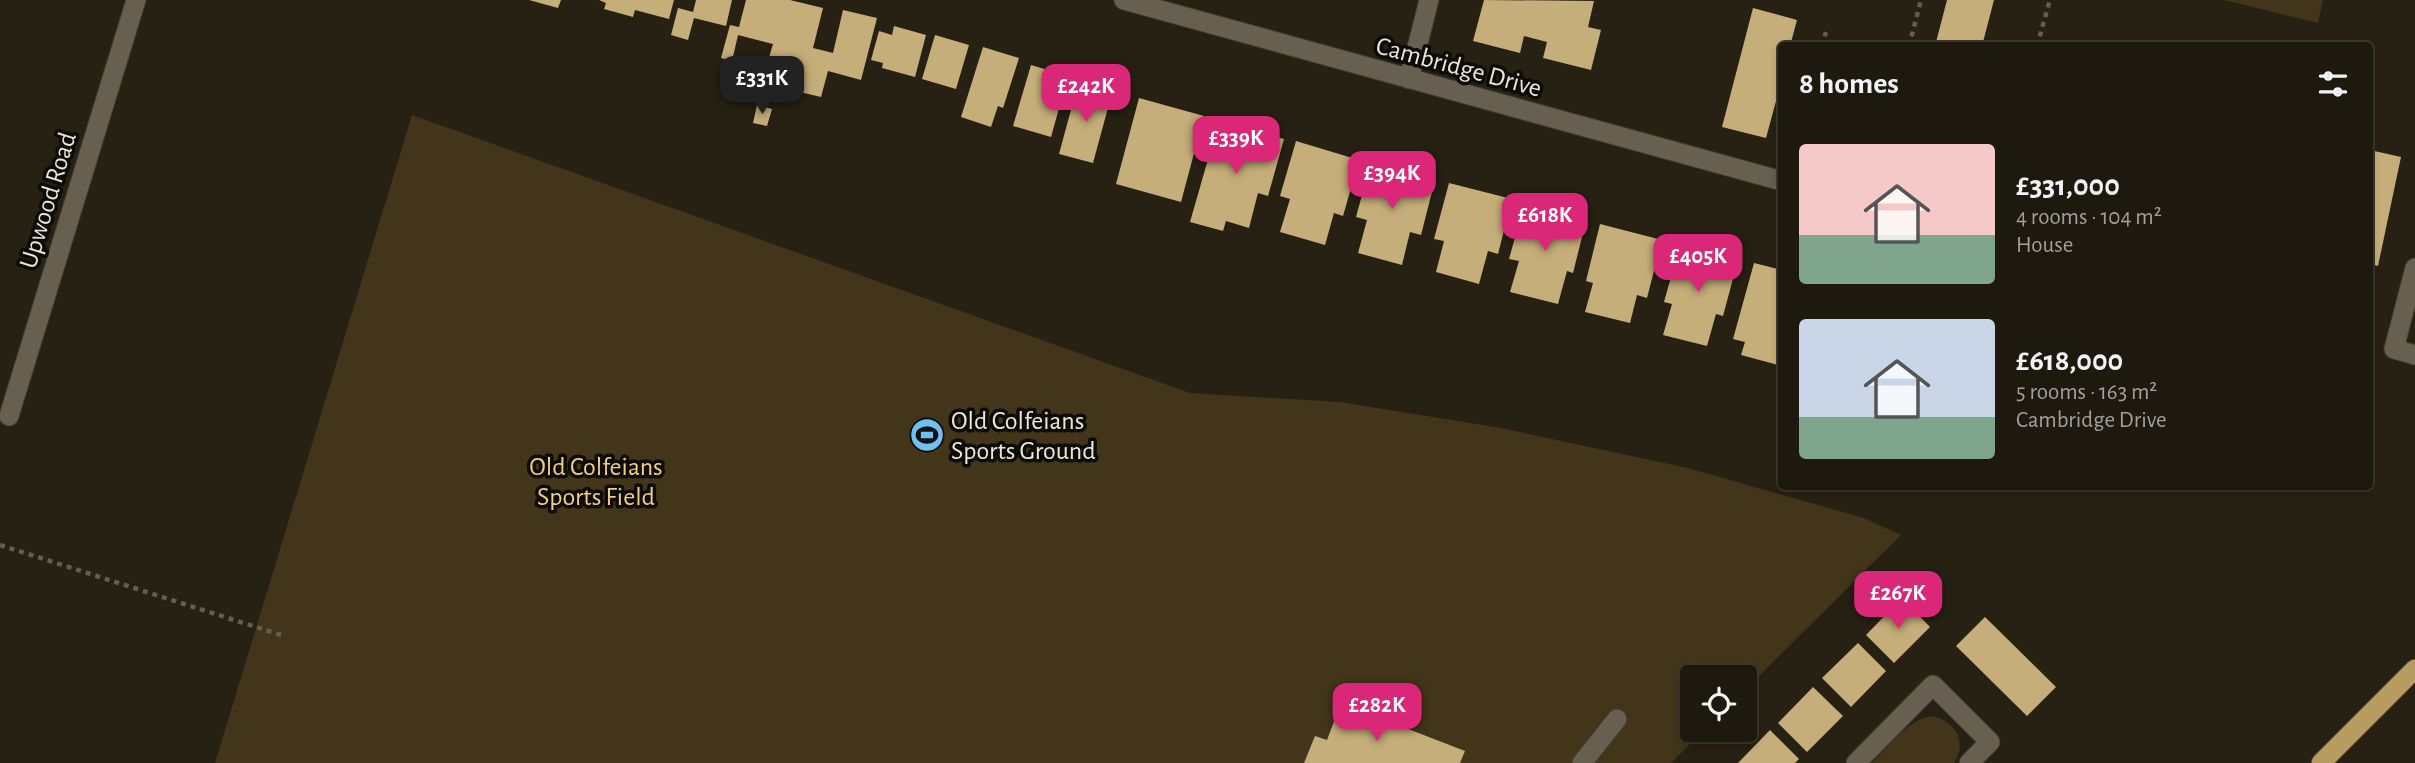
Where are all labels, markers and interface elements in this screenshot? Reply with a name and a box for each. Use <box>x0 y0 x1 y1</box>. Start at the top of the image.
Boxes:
street label: Cambridge Drive <box>1373 32 1544 102</box>
pin: £331K <box>713 57 811 116</box>
pin: £242K <box>1037 64 1135 124</box>
icon: filters <box>2314 65 2352 103</box>
text: £331K <box>736 67 788 90</box>
text: 8 homes <box>1799 69 1899 99</box>
text: £242K <box>1058 75 1114 98</box>
pin: £339K <box>1187 116 1285 176</box>
text: £339K <box>1209 127 1263 150</box>
street label: Upwood Road <box>15 129 81 271</box>
pin: £394K <box>1343 152 1441 211</box>
text: £394K <box>1364 162 1420 185</box>
text: £331,000 <box>2016 171 2120 201</box>
icon: home <box>1855 172 1939 256</box>
pin: £618K <box>1496 194 1594 253</box>
text: £618K <box>1518 204 1572 227</box>
text: 4 rooms · 104 m² <box>2016 206 2162 229</box>
pin: £405K <box>1649 234 1747 294</box>
text: House <box>2016 234 2073 257</box>
text: £405K <box>1669 245 1727 268</box>
text: £618,000 <box>2016 346 2123 376</box>
icon: home <box>1855 347 1939 431</box>
text: 5 rooms · 163 m² <box>2016 381 2157 404</box>
place label: Old Colfeians Sports Ground <box>951 408 1096 464</box>
text: Cambridge Drive <box>2016 409 2167 432</box>
sports icon: Old Colfeians Sports Ground <box>908 416 946 454</box>
park label: Old Colfeians Sports Field <box>529 454 663 510</box>
pin: £267K <box>1849 572 1947 631</box>
text: £267K <box>1870 582 1926 605</box>
map controls <box>1680 665 1757 742</box>
button: locate <box>1680 665 1757 742</box>
pin: £282K <box>1328 684 1426 743</box>
text: £282K <box>1349 694 1405 717</box>

